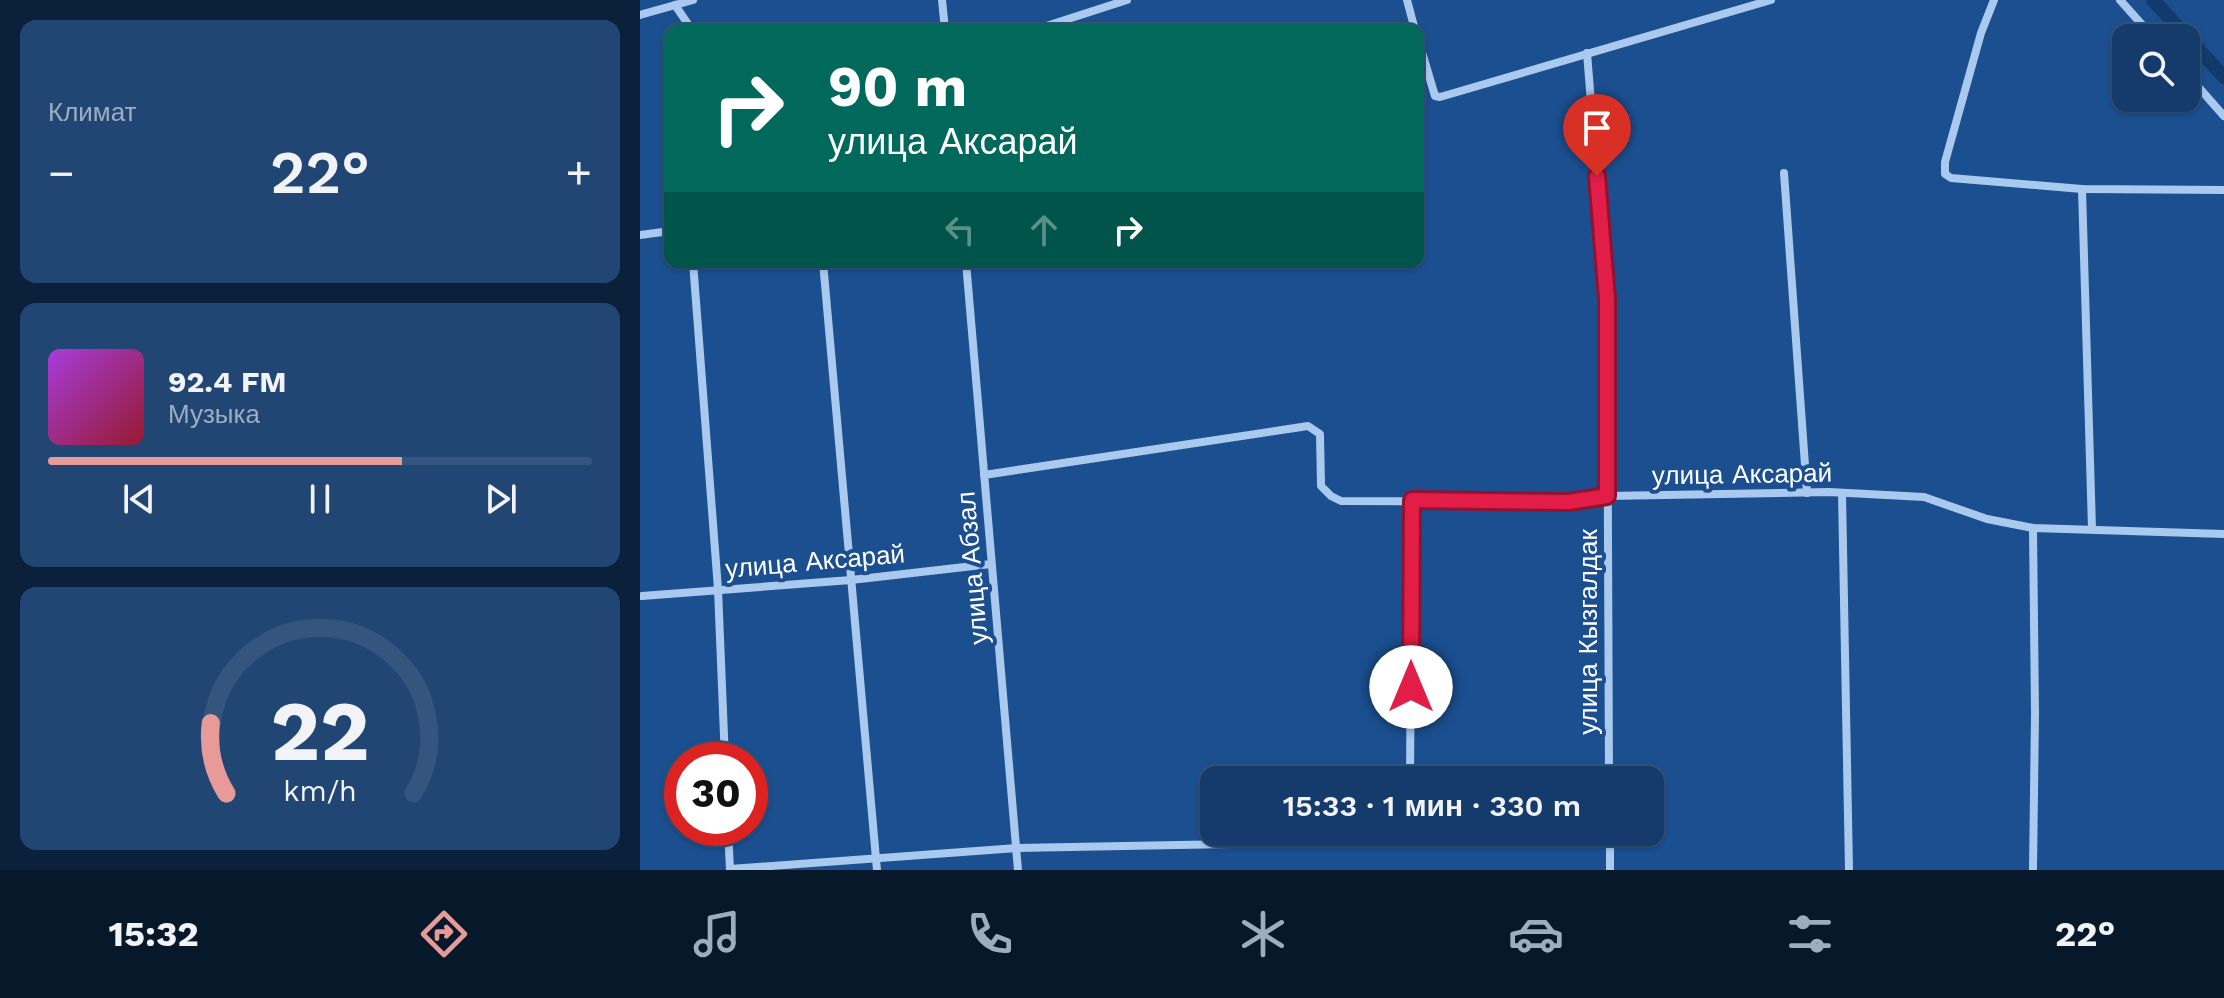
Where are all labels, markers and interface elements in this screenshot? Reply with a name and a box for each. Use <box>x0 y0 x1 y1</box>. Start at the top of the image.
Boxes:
map controls <box>2112 24 2200 112</box>
button: search <box>2112 24 2200 112</box>
text: 90 m <box>828 54 967 120</box>
icon: right <box>696 56 800 160</box>
pin <box>1563 94 1631 176</box>
text: Климат <box>48 97 137 127</box>
icon: arrive <box>1575 106 1619 150</box>
text: улица Аксарай <box>828 121 1078 163</box>
text: 22° <box>270 137 370 208</box>
text: − <box>48 147 75 199</box>
text: + <box>565 147 592 199</box>
icon: left <box>938 208 982 252</box>
icon: ahead <box>1022 208 1066 252</box>
icon: right <box>1106 208 1150 252</box>
text: 92.4 FM <box>168 364 287 399</box>
text: Музыка <box>168 399 260 429</box>
street label: улица Аксарай <box>1652 457 1832 491</box>
icon: previous <box>117 477 161 521</box>
icon: pause <box>298 477 342 521</box>
icon: next <box>479 477 523 521</box>
street label: улица Абзал <box>950 490 994 646</box>
street label: улица Кызгалдак <box>1573 529 1603 735</box>
street label: улица Аксарай <box>724 538 906 584</box>
position arrow <box>1369 645 1453 729</box>
text: 22 <box>270 683 370 780</box>
speed limit sign: 30 <box>664 742 768 846</box>
text: km/h <box>283 775 357 809</box>
text: 15:33 · 1 мин · 330 m <box>1283 788 1581 823</box>
icon: directions <box>416 906 472 962</box>
icon: music <box>689 906 745 962</box>
icon: phone <box>962 906 1018 962</box>
icon: climate <box>1235 906 1291 962</box>
icon: car <box>1508 906 1564 962</box>
icon: filters <box>1782 906 1838 962</box>
text: 15:32 <box>109 913 199 955</box>
text: 22° <box>2055 913 2115 955</box>

